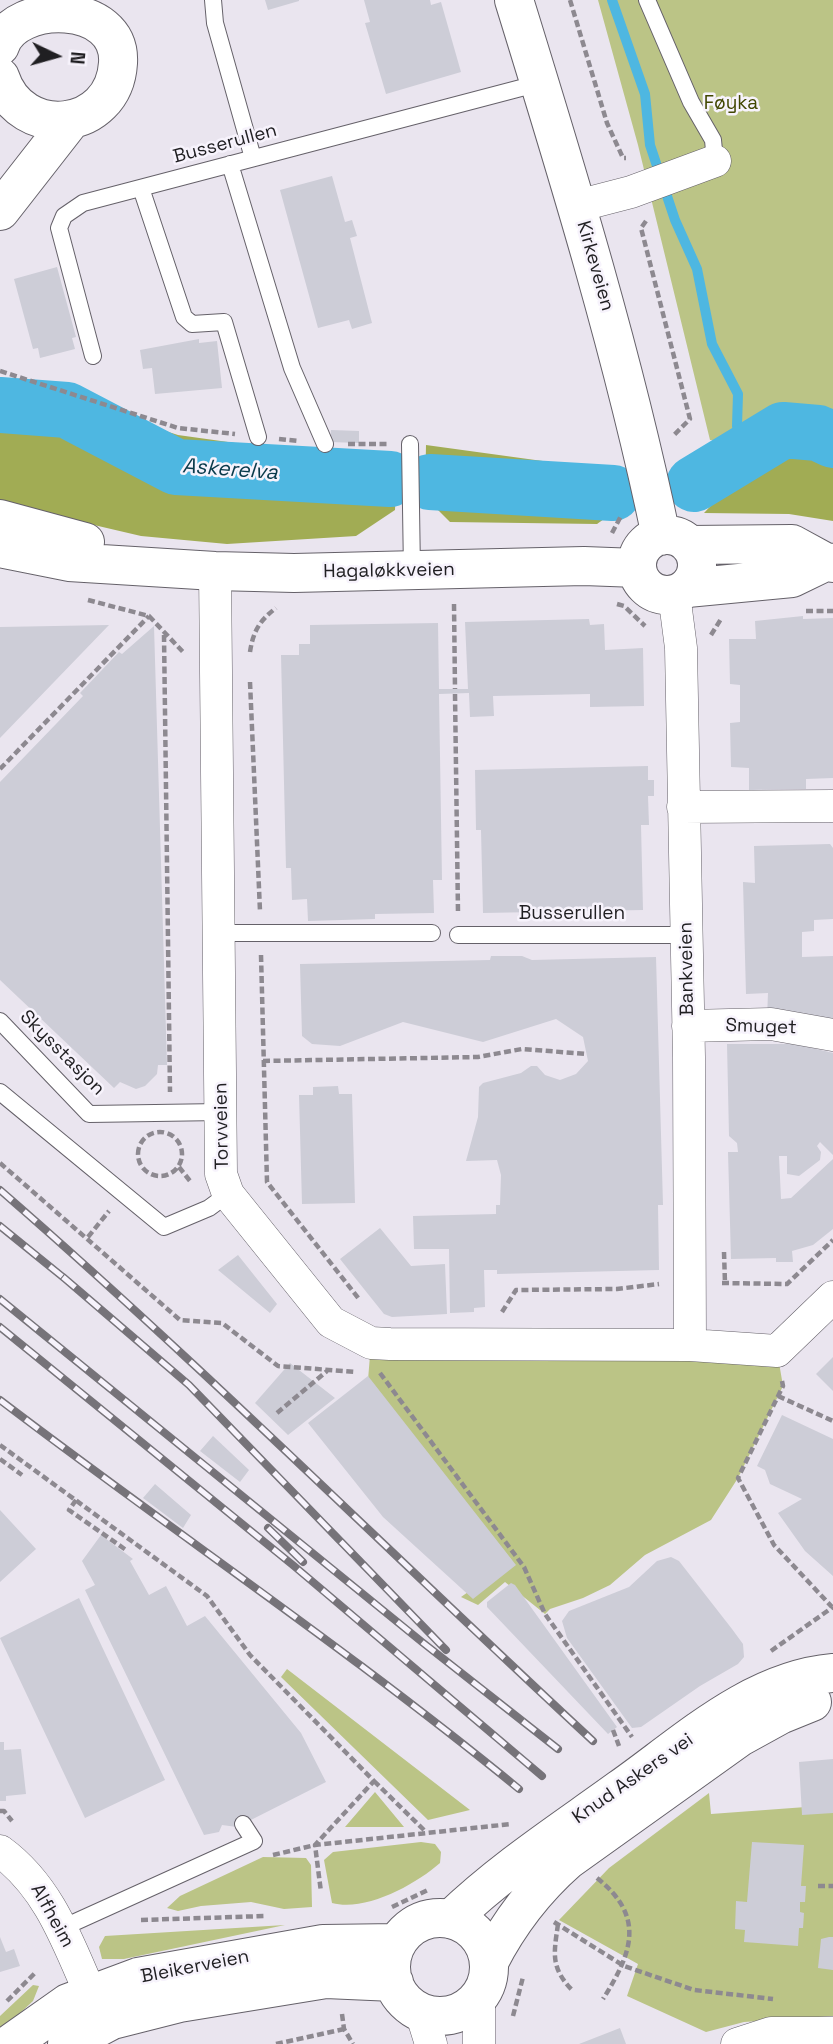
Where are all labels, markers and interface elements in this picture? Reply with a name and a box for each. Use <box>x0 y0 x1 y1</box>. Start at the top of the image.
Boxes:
north arrow <box>21 21 91 91</box>
text: N <box>64 50 90 65</box>
park label: Føyka <box>704 93 758 115</box>
street label: Busserullen <box>171 119 279 169</box>
street label: Kirkeveien <box>571 218 619 314</box>
water label: Askerelva <box>181 454 279 486</box>
street label: Hagaløkkveien <box>323 558 455 584</box>
street label: Busserullen <box>519 903 625 925</box>
street label: Bankveien <box>675 922 699 1016</box>
street label: Skysstasjon <box>15 1006 109 1100</box>
street label: Smuget <box>725 1014 797 1040</box>
street label: Torvveien <box>210 1082 234 1170</box>
street label: Knud Askers vei <box>568 1729 698 1829</box>
street label: Alfheim <box>25 1880 79 1952</box>
street label: Bleikerveien <box>139 1945 251 1989</box>

